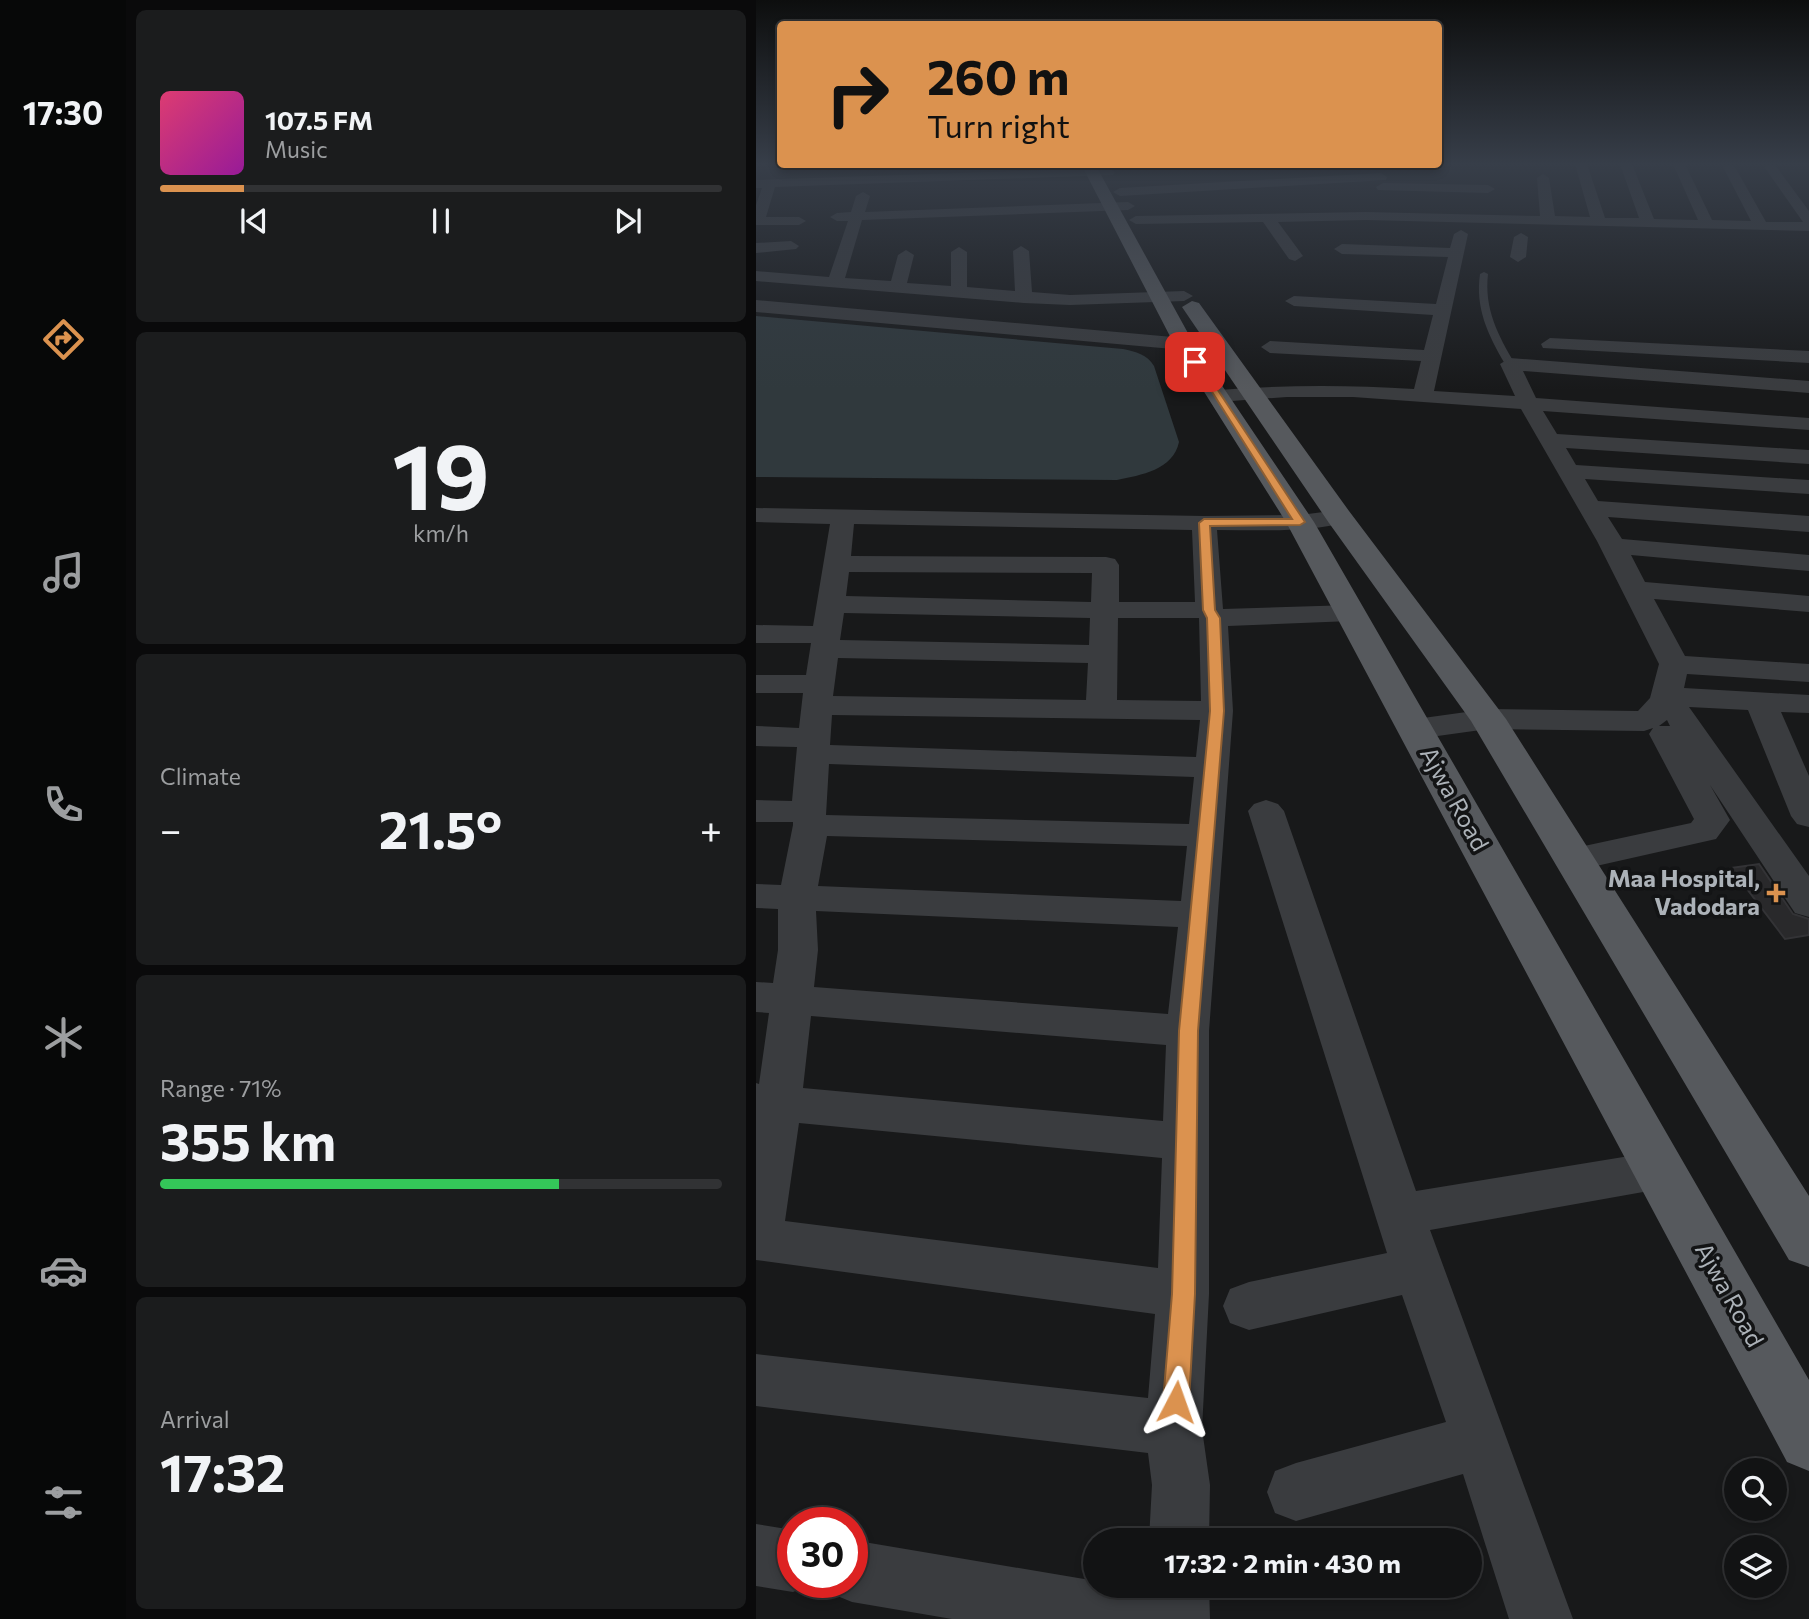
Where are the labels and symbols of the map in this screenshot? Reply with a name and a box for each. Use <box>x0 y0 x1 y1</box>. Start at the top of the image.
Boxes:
pin <box>1165 332 1225 392</box>
street label: Ajwa Road <box>1415 741 1496 856</box>
place label: Maa Hospital, Vadodara <box>1608 863 1760 920</box>
marker: Maa Hospital, Vadodara <box>1766 883 1786 903</box>
street label: Ajwa Road <box>1690 1237 1771 1352</box>
position arrow <box>1139 1365 1213 1439</box>
speed limit sign: 30 <box>777 1507 868 1598</box>

